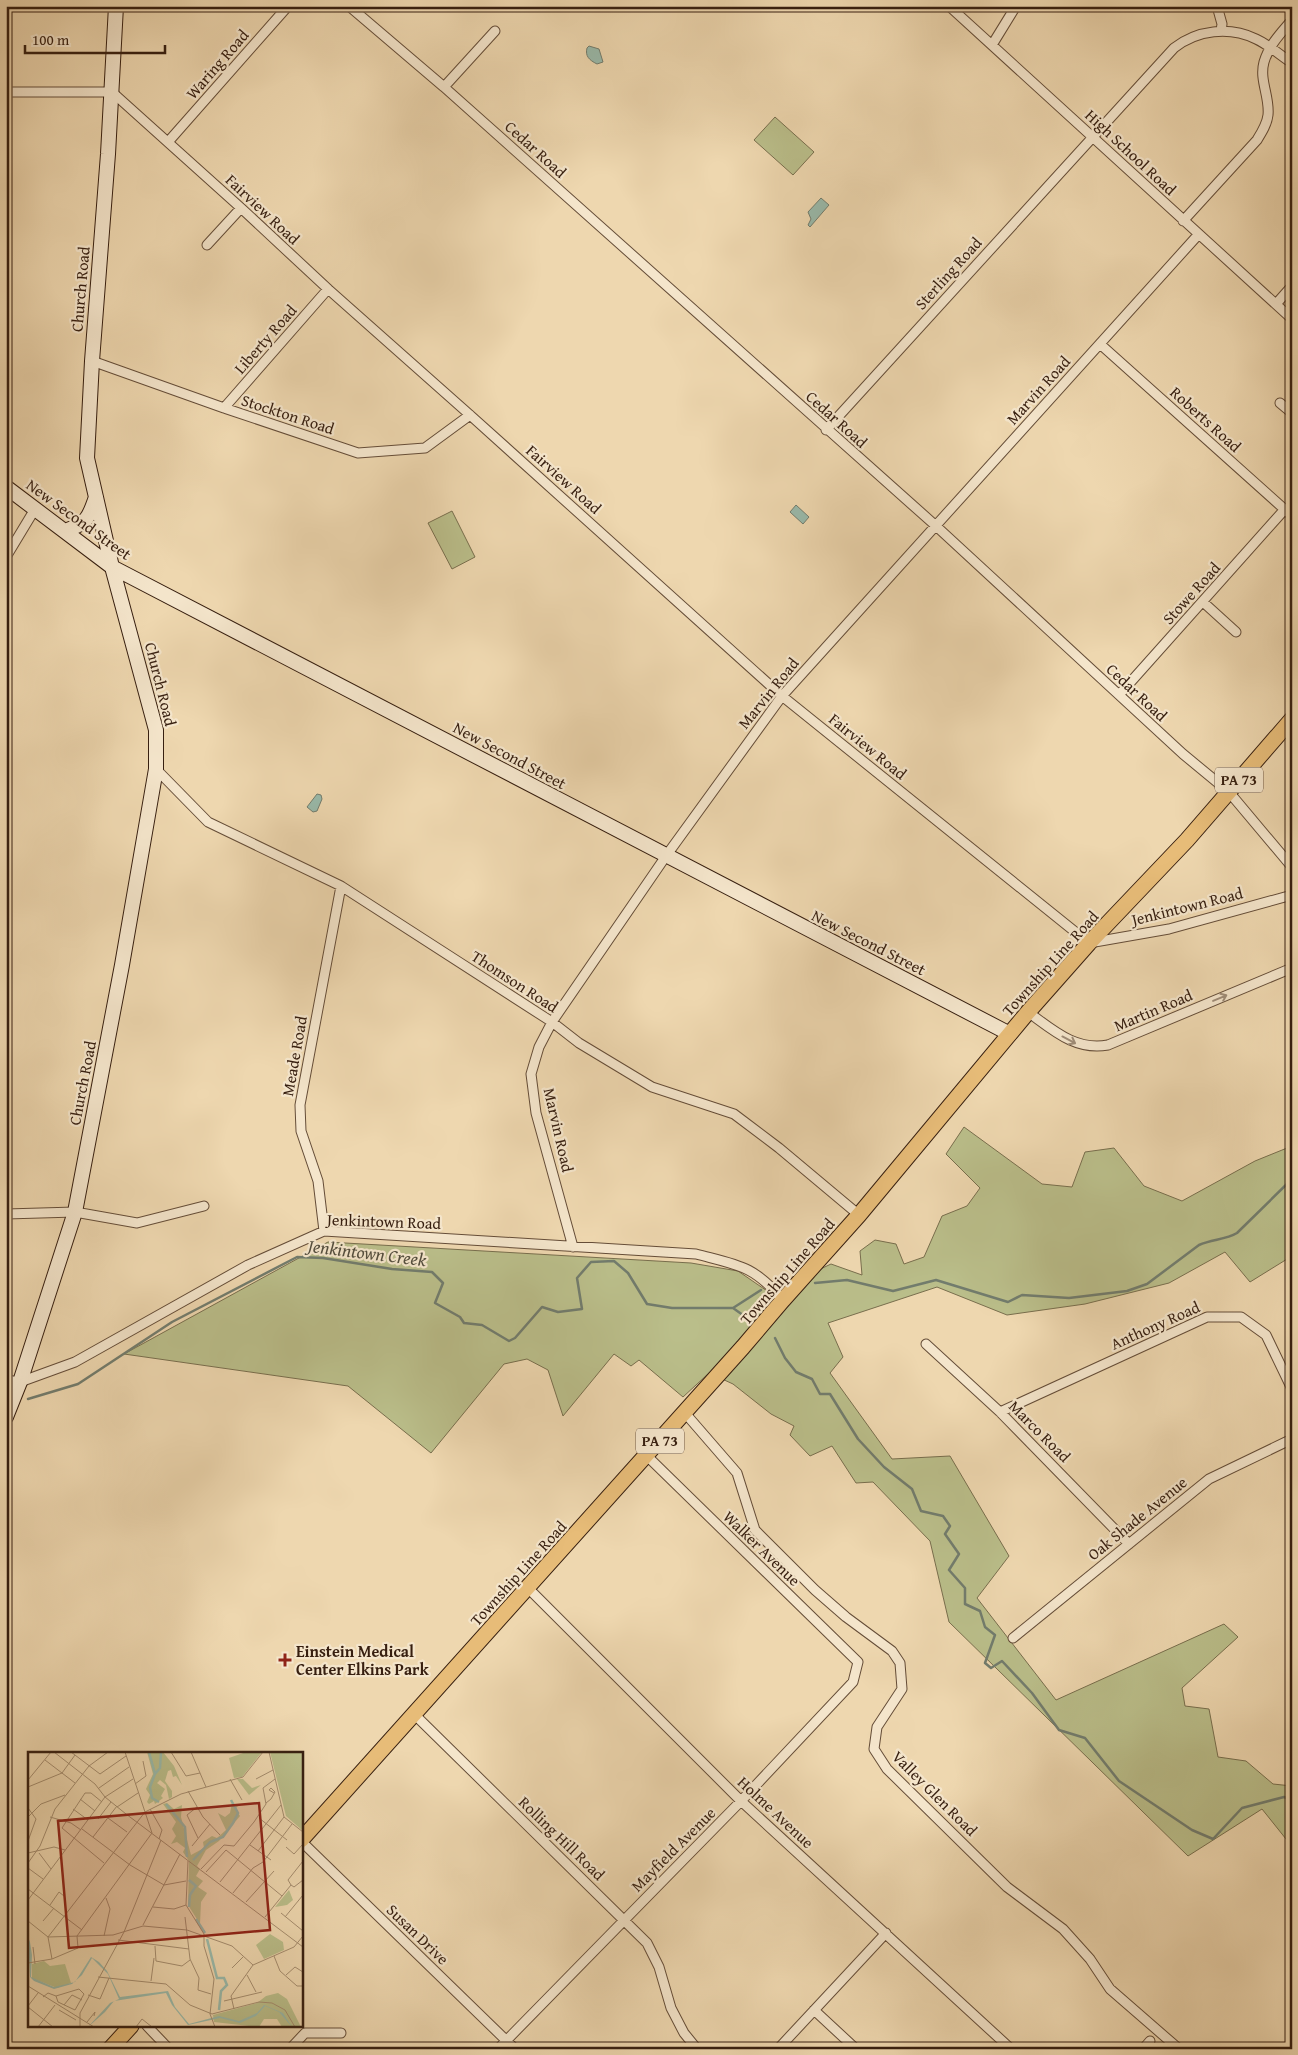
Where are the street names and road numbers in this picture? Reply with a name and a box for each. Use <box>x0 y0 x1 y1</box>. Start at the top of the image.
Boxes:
street label: Waring Road <box>180 23 254 104</box>
street label: High School Road <box>1080 103 1182 201</box>
street label: Cedar Road <box>500 115 573 184</box>
street label: Fairview Road <box>220 168 306 250</box>
street label: Sterling Road <box>909 231 987 315</box>
street label: Church Road <box>64 245 96 333</box>
street label: Liberty Road <box>228 299 302 379</box>
street label: Marvin Road <box>1000 350 1076 430</box>
street label: Roberts Road <box>1165 380 1247 458</box>
street label: Cedar Road <box>801 385 874 454</box>
street label: Stockton Road <box>238 388 338 440</box>
street label: Fairview Road <box>521 439 607 520</box>
street label: New Second Street <box>21 473 137 566</box>
street label: Stowe Road <box>1156 556 1226 630</box>
street label: Church Road <box>139 640 183 729</box>
street label: Marvin Road <box>732 652 805 734</box>
street label: Cedar Road <box>1101 657 1173 727</box>
street label: Fairview Road <box>824 707 912 785</box>
street label: New Second Street <box>449 715 571 795</box>
road number: PA 73 <box>1215 768 1263 792</box>
street label: Jenkintown Road <box>1127 880 1246 932</box>
street label: New Second Street <box>808 903 930 981</box>
street label: Township Line Road <box>996 905 1104 1021</box>
street label: Thomson Road <box>467 944 564 1018</box>
street label: Martin Road <box>1110 982 1196 1037</box>
street label: Meade Road <box>275 1013 313 1098</box>
street label: Church Road <box>62 1038 102 1127</box>
street label: Marvin Road <box>538 1086 580 1175</box>
street label: Jenkintown Road <box>325 1207 442 1235</box>
street label: Township Line Road <box>734 1212 840 1330</box>
street label: Anthony Road <box>1107 1294 1204 1355</box>
street label: Marco Road <box>1003 1394 1077 1468</box>
road number: PA 73 <box>636 1428 684 1454</box>
street label: Oak Shade Avenue <box>1082 1470 1192 1566</box>
street label: Walker Avenue <box>718 1505 806 1591</box>
street label: Township Line Road <box>464 1515 572 1631</box>
street label: Valley Glen Road <box>887 1745 984 1842</box>
street label: Holme Avenue <box>733 1770 819 1854</box>
street label: Rolling Hill Road <box>513 1790 611 1886</box>
street label: Mayfield Avenue <box>625 1801 721 1897</box>
street label: Susan Drive <box>381 1898 455 1970</box>

